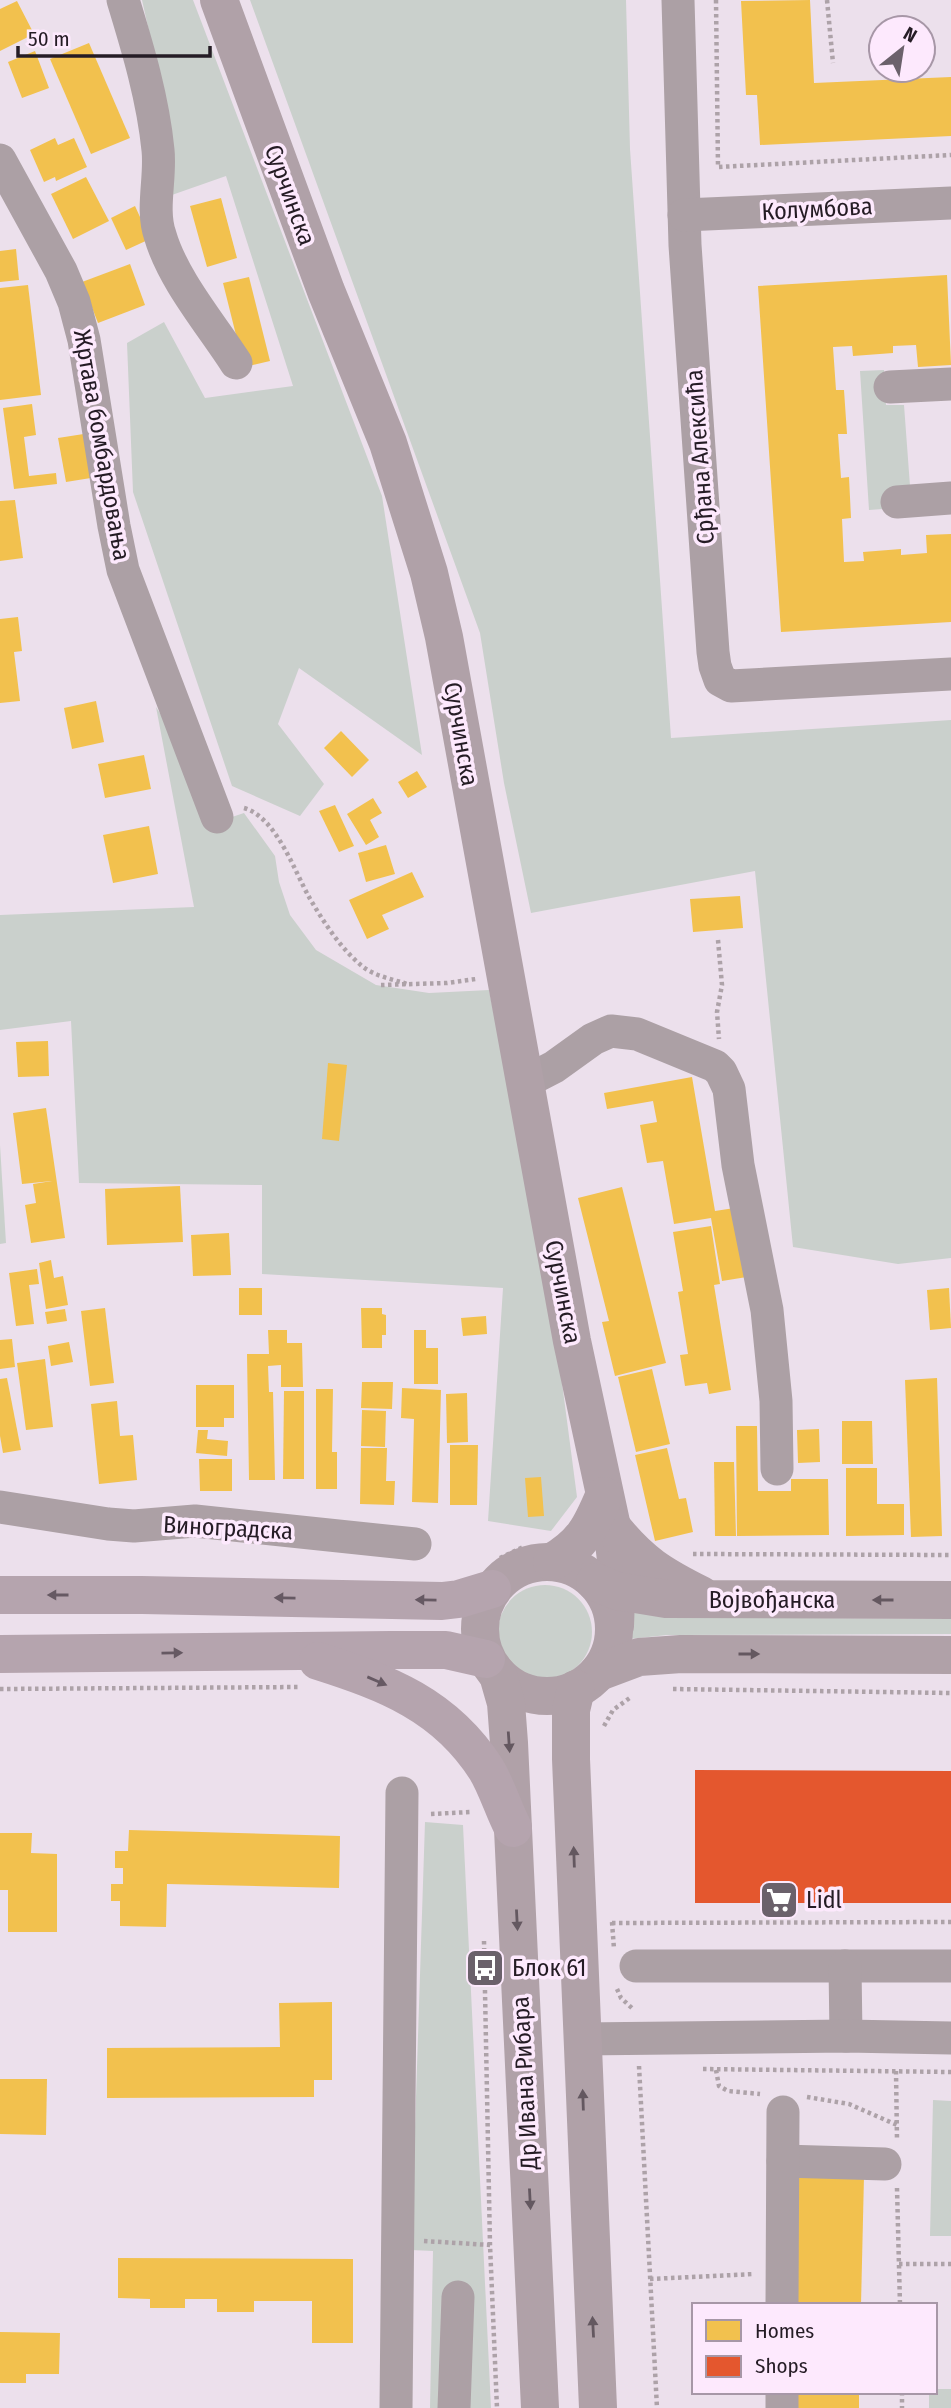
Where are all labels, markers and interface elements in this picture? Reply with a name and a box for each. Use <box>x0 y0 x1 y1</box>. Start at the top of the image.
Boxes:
scale bar <box>18 14 210 58</box>
north arrow <box>867 14 937 84</box>
text: N <box>900 22 921 48</box>
text: 50 m <box>28 26 70 52</box>
street label: Сурчинска <box>259 141 321 249</box>
street label: Колумбова <box>761 192 873 226</box>
street label: Жртава бомбардовања <box>68 328 136 562</box>
street label: Срђана Алексића <box>680 369 720 545</box>
street label: Сурчинска <box>438 680 484 788</box>
street label: Сурчинска <box>539 1238 587 1346</box>
street label: Виноградска <box>162 1511 294 1545</box>
street label: Војвођанска <box>709 1586 835 1614</box>
one-way arrow <box>46 1589 68 1601</box>
one-way arrow <box>274 1592 296 1603</box>
one-way arrow <box>872 1594 894 1606</box>
one-way arrow <box>414 1595 436 1606</box>
one-way arrow <box>161 1647 183 1659</box>
one-way arrow <box>738 1648 760 1660</box>
one-way arrow <box>367 1675 388 1686</box>
one-way arrow <box>504 1732 515 1754</box>
one-way arrow <box>569 1846 580 1868</box>
supermarket icon: Lidl <box>758 1879 800 1921</box>
place label: Lidl <box>806 1886 842 1914</box>
one-way arrow <box>512 1910 523 1932</box>
bus stop icon: Блок 61 <box>464 1947 506 1989</box>
place label: Блок 61 <box>512 1954 586 1982</box>
street label: Др Ивана Рибара <box>506 1996 544 2171</box>
one-way arrow <box>578 2089 589 2111</box>
one-way arrow <box>524 2188 535 2210</box>
legend <box>692 2303 937 2394</box>
one-way arrow <box>588 2316 599 2338</box>
text: Homes <box>755 2318 814 2344</box>
text: Shops <box>755 2353 808 2379</box>

